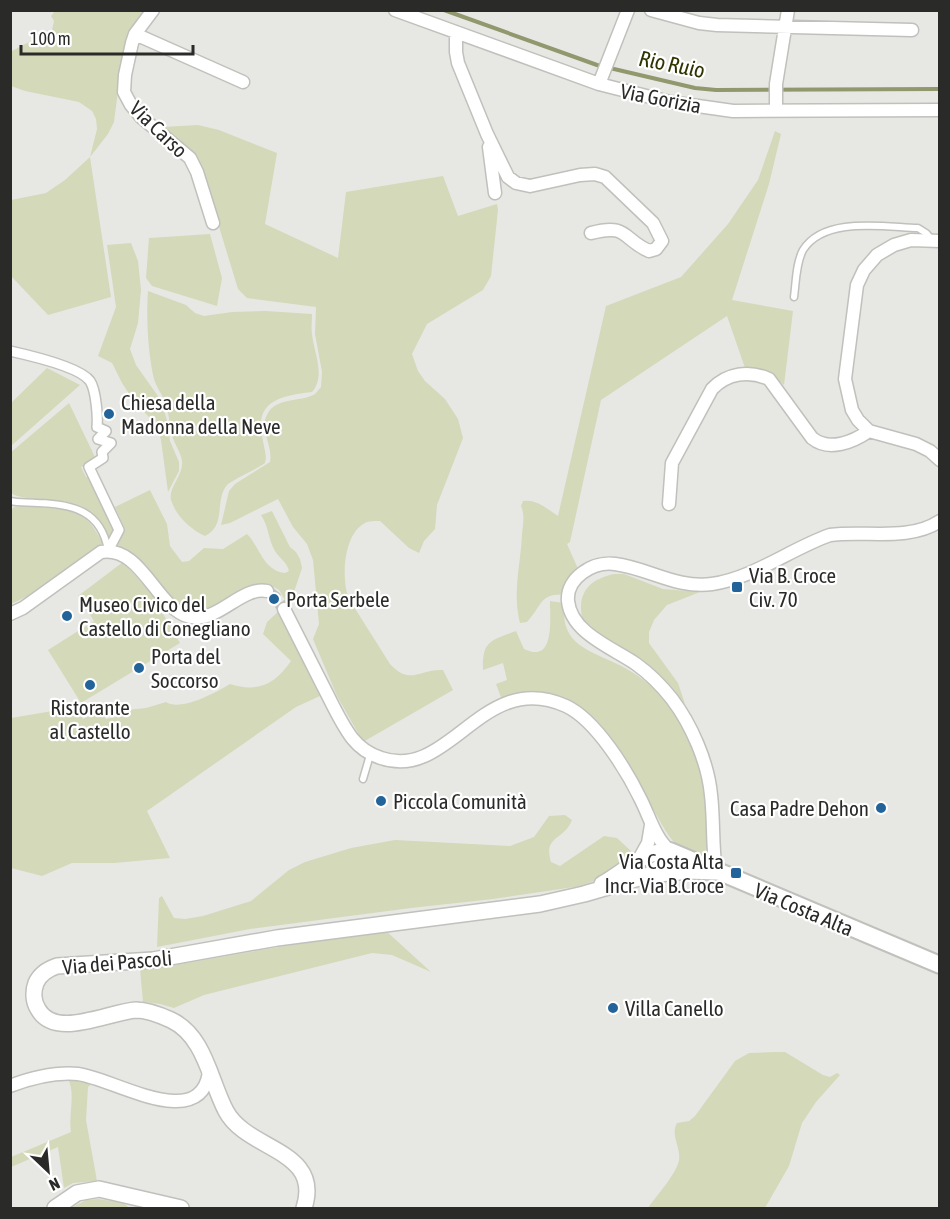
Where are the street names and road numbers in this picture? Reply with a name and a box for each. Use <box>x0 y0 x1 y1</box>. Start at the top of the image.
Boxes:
street label: Via Gorizia <box>618 78 704 118</box>
street label: Via Carso <box>125 96 193 162</box>
street label: Via Costa Alta <box>751 877 857 941</box>
street label: Via dei Pascoli <box>61 945 173 979</box>

